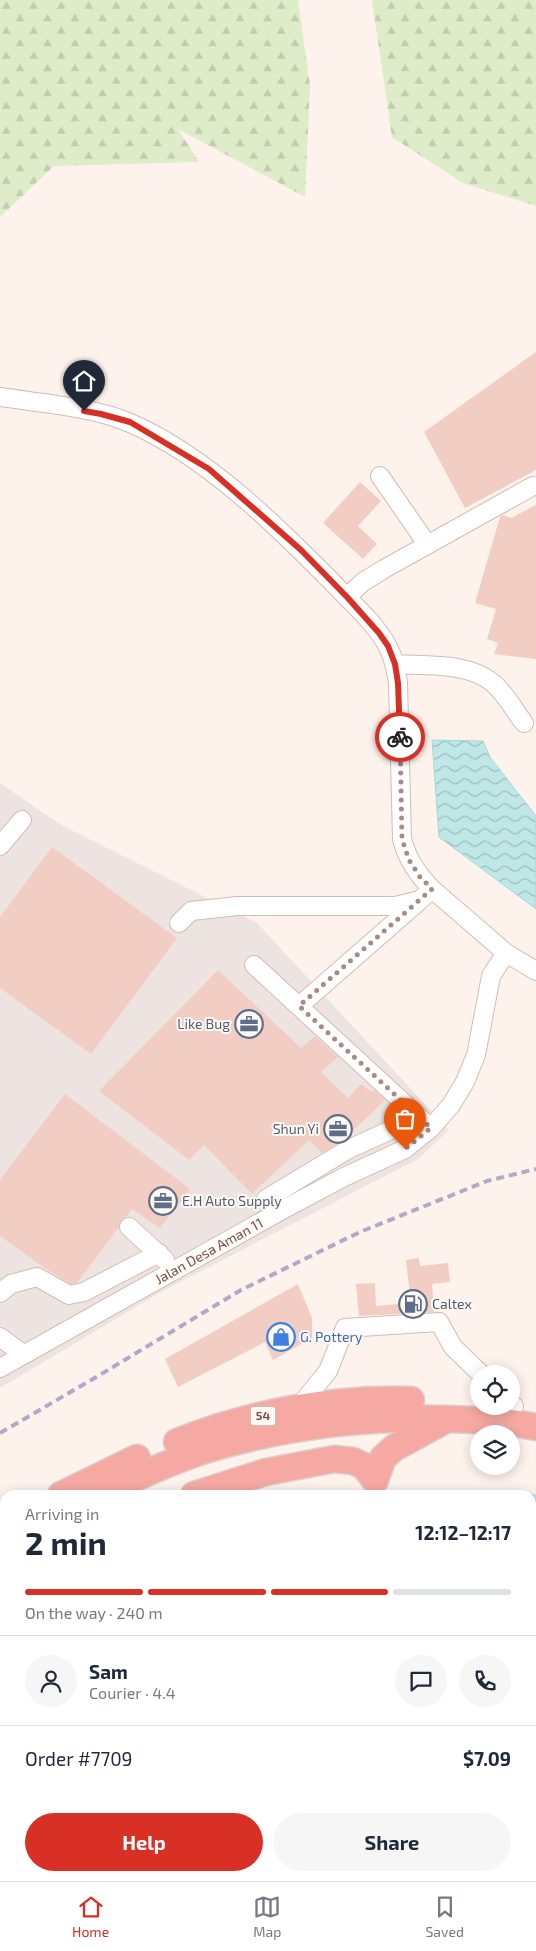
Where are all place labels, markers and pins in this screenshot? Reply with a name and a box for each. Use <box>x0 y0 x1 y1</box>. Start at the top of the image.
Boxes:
pin <box>63 360 105 411</box>
office icon: Like Bug <box>234 1009 264 1039</box>
place label: Like Bug <box>177 1015 230 1032</box>
pin <box>384 1098 426 1149</box>
office icon: Shun Yi <box>323 1114 353 1144</box>
place label: Shun Yi <box>273 1120 319 1137</box>
office icon: E.H Auto Supply <box>148 1186 178 1216</box>
place label: E.H Auto Supply <box>182 1192 282 1209</box>
fuel station icon: Caltex <box>398 1289 428 1319</box>
place label: Caltex <box>432 1295 473 1312</box>
shop icon: G. Pottery <box>266 1322 296 1352</box>
place label: G. Pottery <box>300 1328 363 1345</box>

